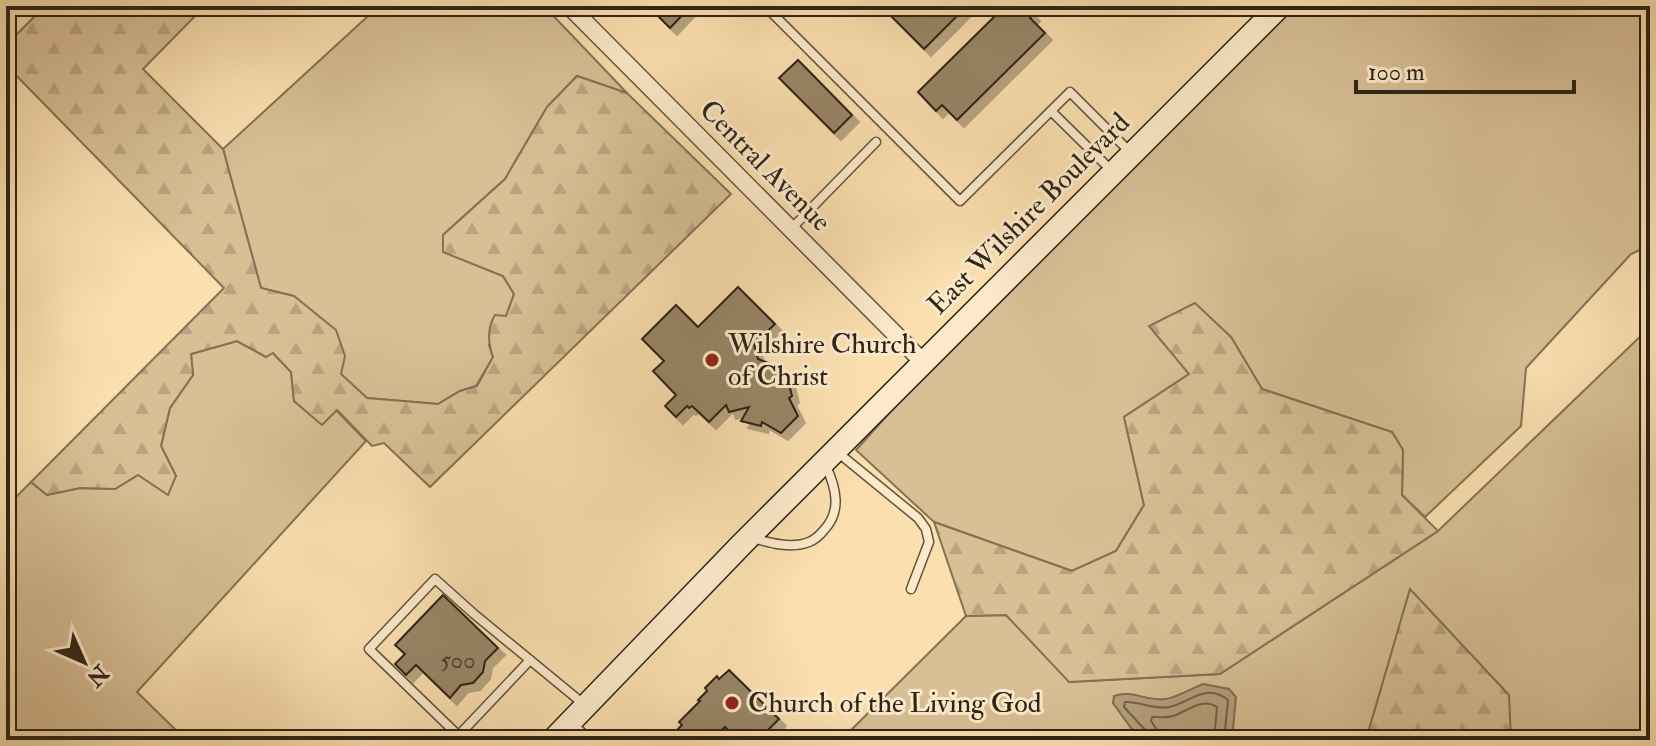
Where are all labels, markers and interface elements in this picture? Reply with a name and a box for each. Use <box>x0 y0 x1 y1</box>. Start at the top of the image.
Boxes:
scale bar <box>1356 44 1574 94</box>
text: 100 m <box>1368 57 1425 88</box>
street label: Central Avenue <box>692 93 838 239</box>
street label: East Wilshire Boulevard <box>921 105 1138 322</box>
place label: Wilshire Church of Christ <box>727 327 917 394</box>
marker: Wilshire Church of Christ <box>703 351 721 369</box>
north arrow <box>44 622 124 702</box>
house number: 500 <box>441 645 475 676</box>
text: N <box>80 658 115 693</box>
place label: Church of the Living God <box>748 686 1042 721</box>
marker: Church of the Living God <box>723 694 741 712</box>

